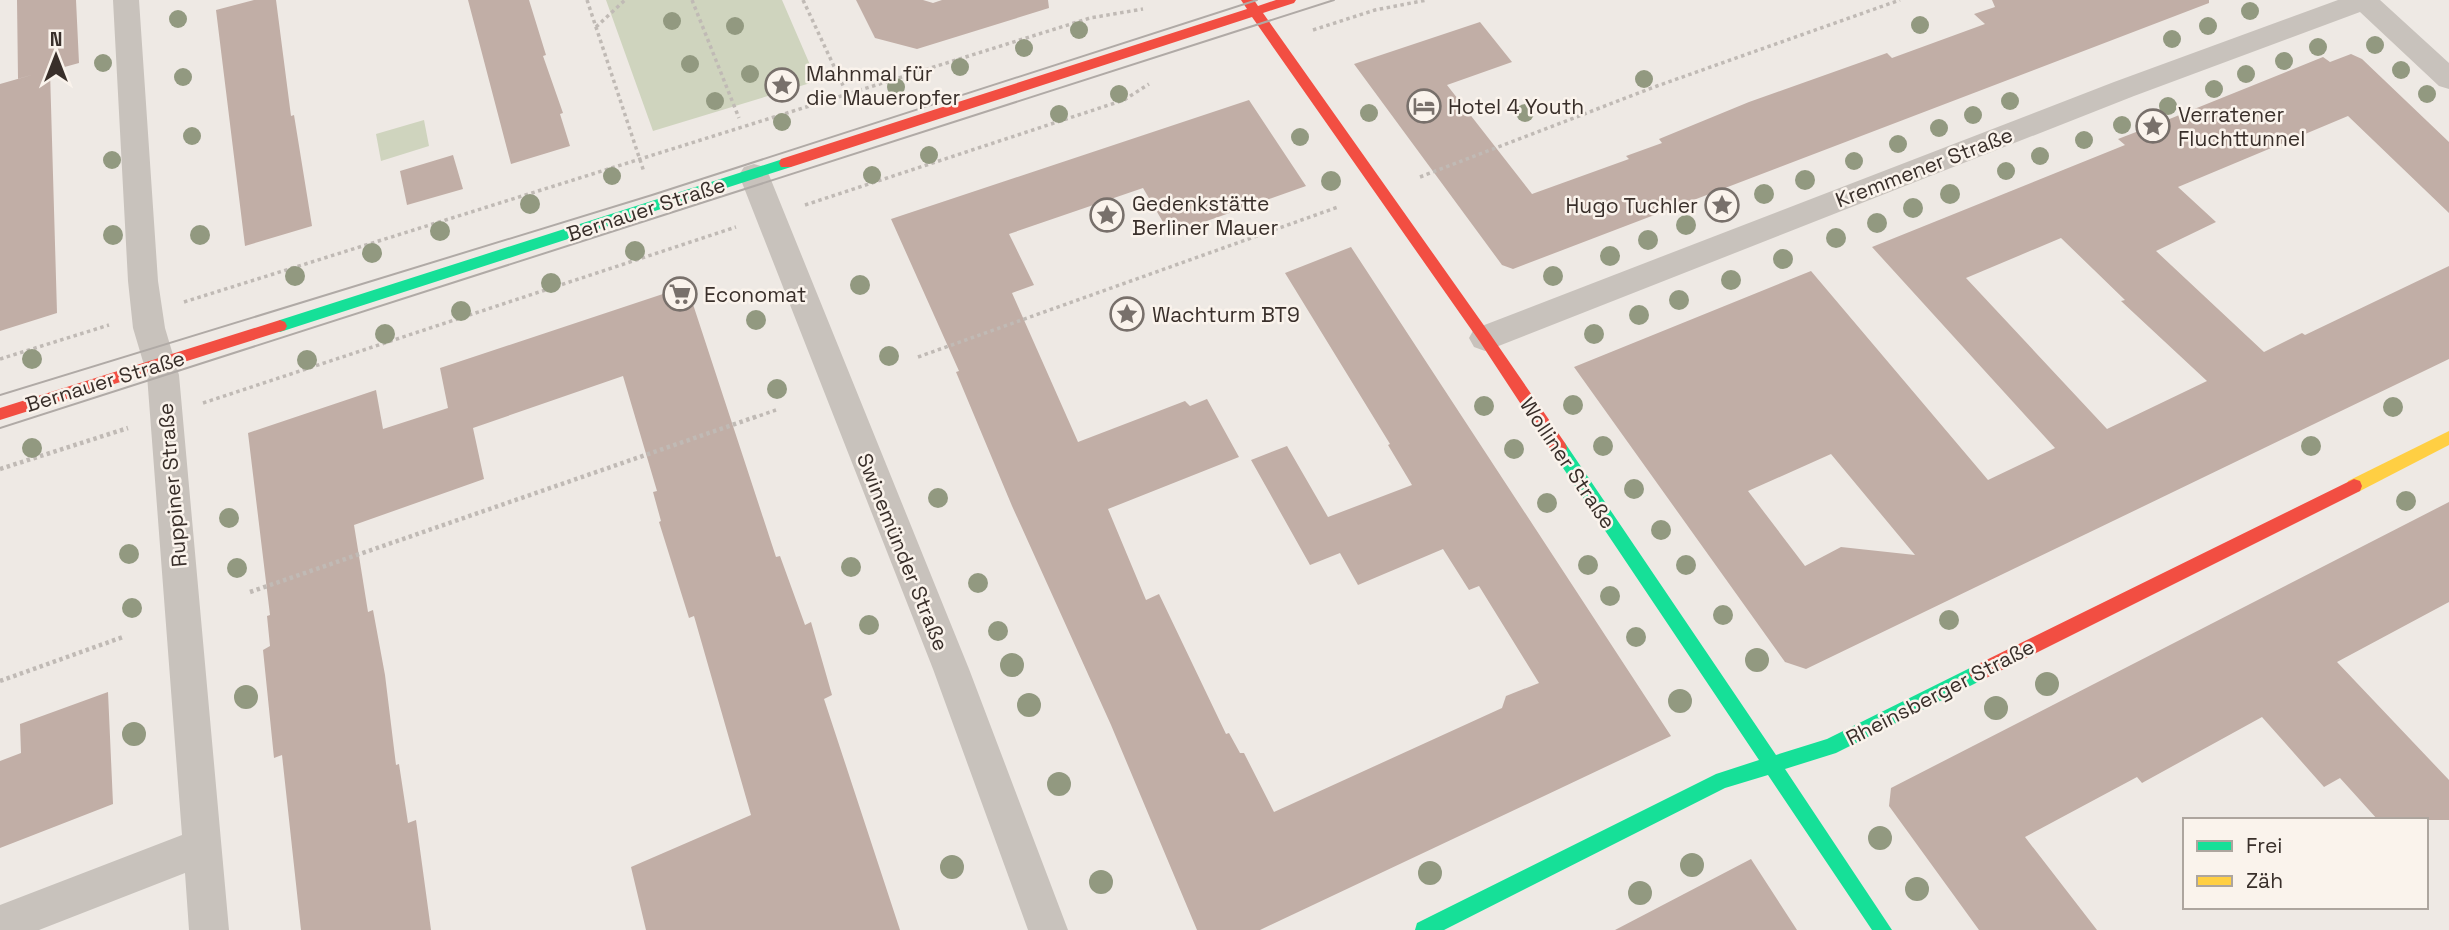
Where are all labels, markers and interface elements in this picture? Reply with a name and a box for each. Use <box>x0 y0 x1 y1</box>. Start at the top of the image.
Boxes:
north arrow <box>21 21 91 91</box>
text: N <box>50 27 62 52</box>
place label: Mahnmal für die Maueropfer <box>806 60 961 111</box>
place icon: Mahnmal für die Maueropfer <box>763 66 801 104</box>
hotel icon: Hotel 4 Youth <box>1405 87 1443 125</box>
place label: Hotel 4 Youth <box>1448 93 1584 120</box>
place label: Verratener Fluchttunnel <box>2178 101 2305 152</box>
place icon: Verratener Fluchttunnel <box>2134 107 2172 145</box>
street label: Kremmener Straße <box>1832 121 2016 213</box>
street label: Bernauer Straße <box>563 171 729 247</box>
place icon: Hugo Tuchler <box>1703 186 1741 224</box>
place label: Gedenkstätte Berliner Mauer <box>1132 190 1278 241</box>
place label: Hugo Tuchler <box>1566 192 1698 219</box>
place icon: Gedenkstätte Berliner Mauer <box>1088 196 1126 234</box>
supermarket icon: Economat <box>661 275 699 313</box>
place label: Economat <box>704 281 806 308</box>
place icon: Wachturm BT9 <box>1108 295 1146 333</box>
place label: Wachturm BT9 <box>1152 301 1300 328</box>
street label: Bernauer Straße <box>22 344 188 418</box>
street label: Wolliner Straße <box>1514 392 1622 534</box>
street label: Ruppiner Straße <box>151 402 193 568</box>
street label: Swinemünder Straße <box>851 449 955 655</box>
street label: Rheinsberger Straße <box>1841 633 2039 751</box>
legend <box>2183 818 2428 909</box>
text: Frei <box>2246 832 2282 859</box>
text: Zäh <box>2246 867 2283 894</box>

